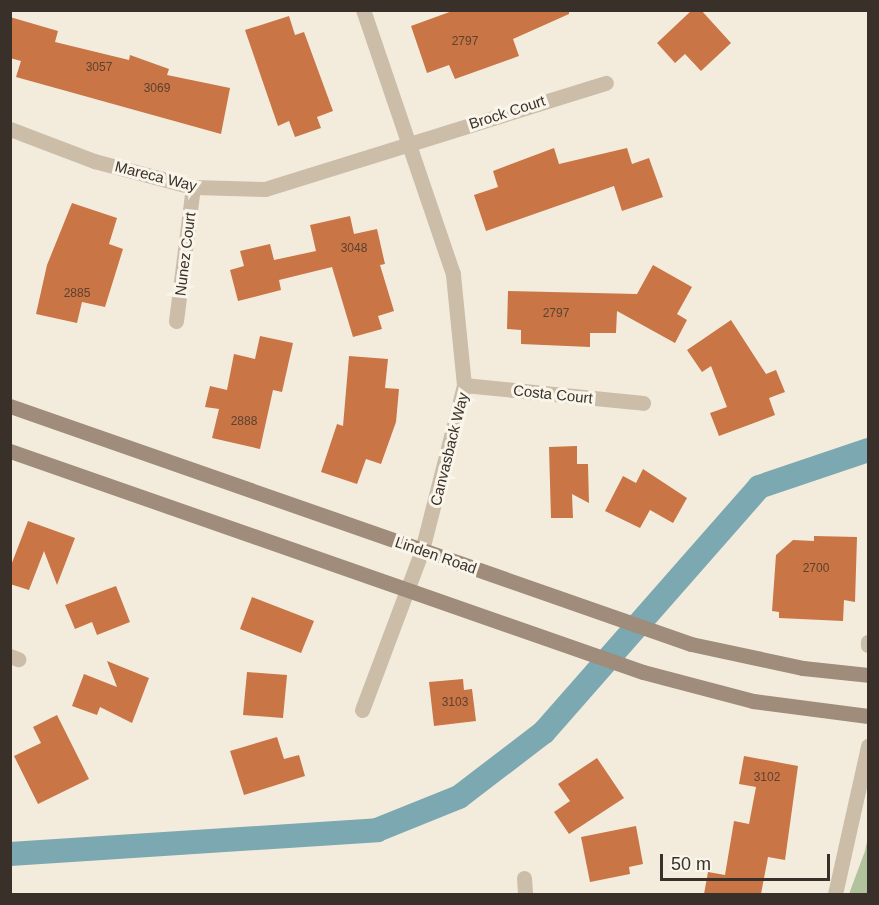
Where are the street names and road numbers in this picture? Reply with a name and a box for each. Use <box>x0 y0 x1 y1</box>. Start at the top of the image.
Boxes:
street label: Brock Court <box>467 91 547 133</box>
street label: Mareca Way <box>113 157 199 195</box>
street label: Nunez Court <box>171 211 199 297</box>
street label: Costa Court <box>512 381 594 407</box>
street label: Canvasback Way <box>426 390 472 508</box>
street label: Linden Road <box>393 533 479 577</box>

